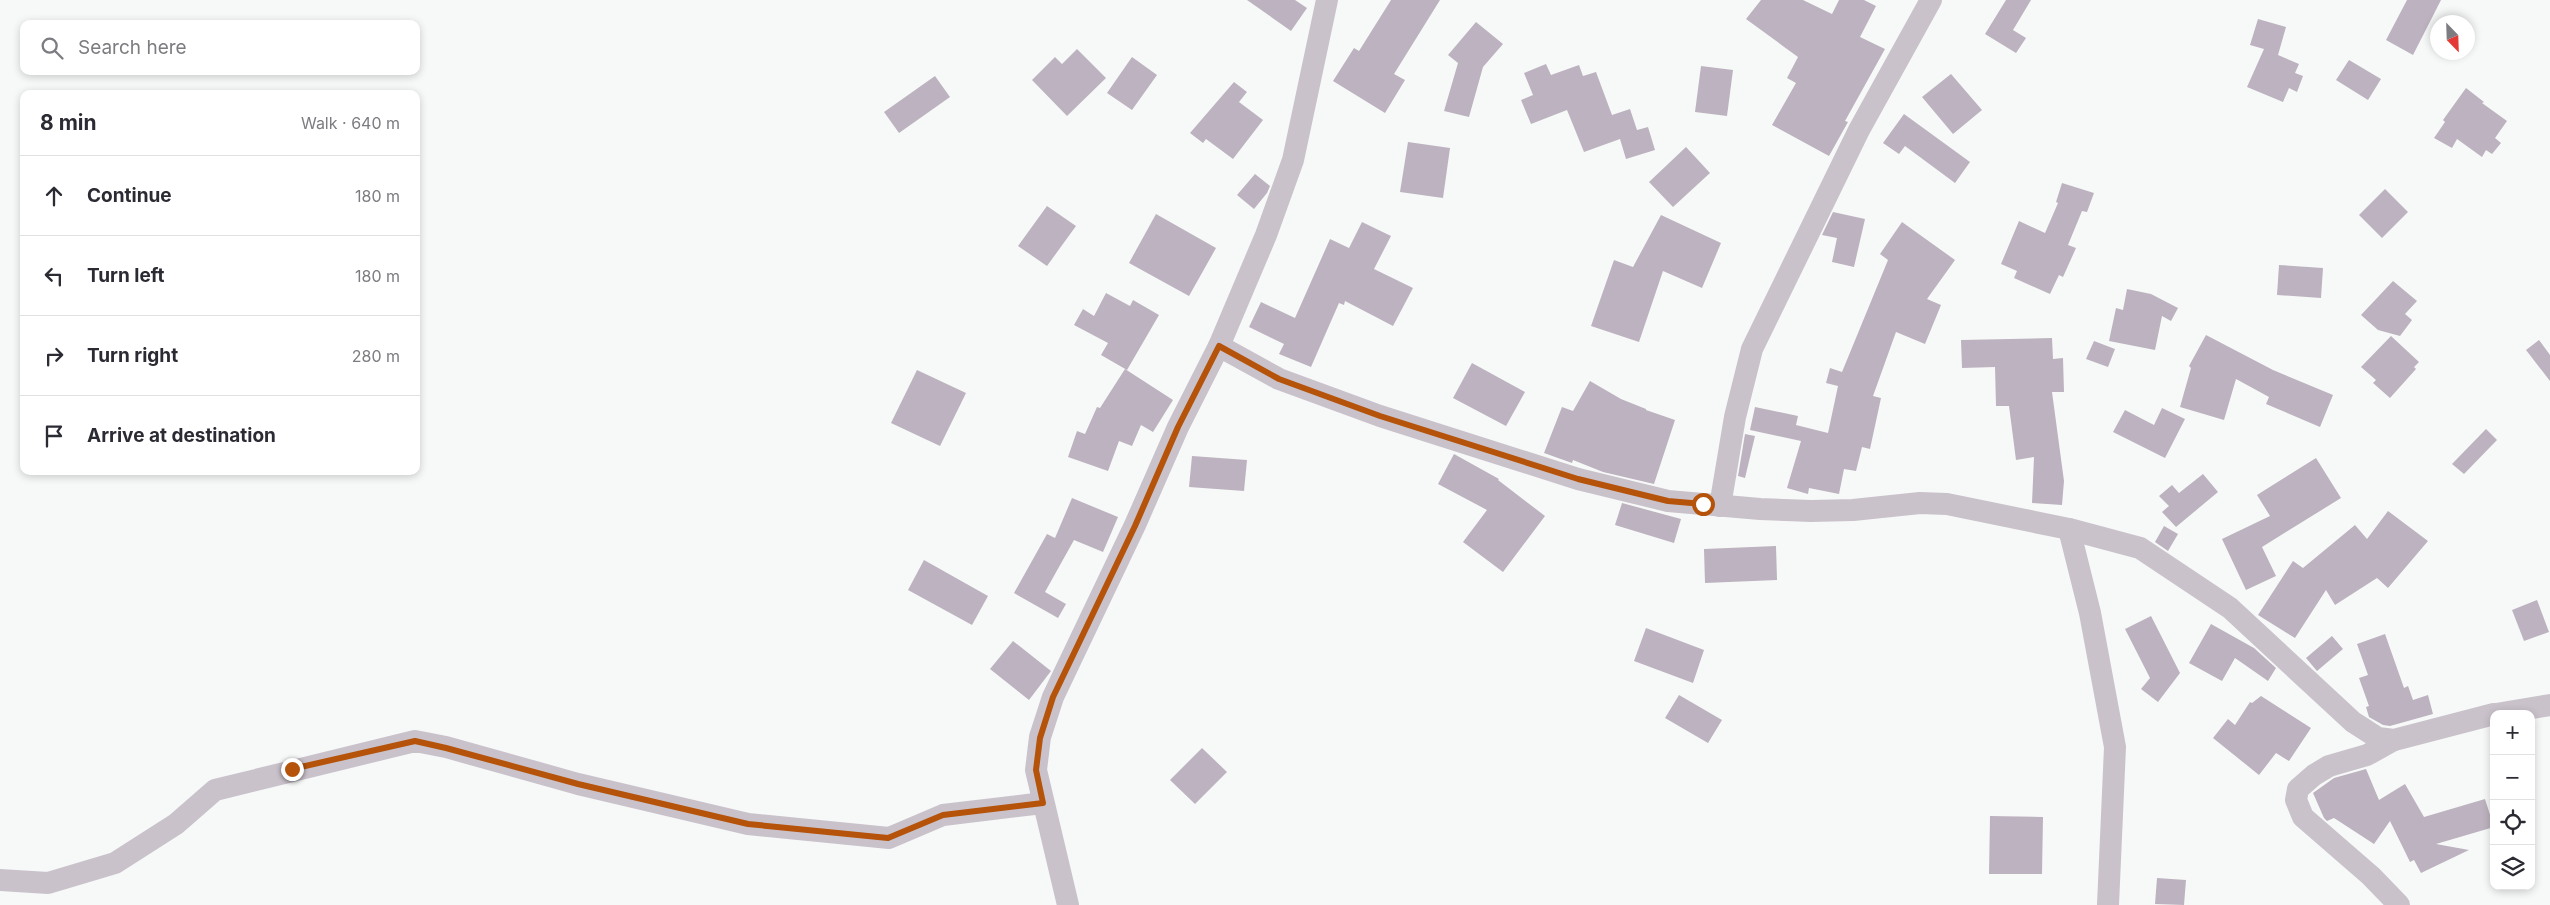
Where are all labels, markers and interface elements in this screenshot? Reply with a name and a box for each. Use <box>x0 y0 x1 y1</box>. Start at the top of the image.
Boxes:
north arrow <box>2430 15 2475 60</box>
search box <box>20 20 420 75</box>
icon: search <box>38 34 66 62</box>
text: Search here <box>78 36 187 59</box>
text: 8 min <box>40 110 97 135</box>
text: Walk · 640 m <box>301 113 400 133</box>
icon: ahead <box>40 182 68 210</box>
text: Continue <box>87 184 172 207</box>
text: 180 m <box>355 186 400 206</box>
icon: left <box>40 262 68 290</box>
text: Turn left <box>87 264 165 287</box>
text: 180 m <box>355 266 400 286</box>
icon: right <box>40 342 68 370</box>
text: Turn right <box>87 344 178 367</box>
text: 280 m <box>352 346 400 366</box>
icon: arrive <box>40 422 68 450</box>
text: Arrive at destination <box>87 424 276 447</box>
route start <box>1692 493 1715 516</box>
map controls <box>2490 710 2535 890</box>
button: + <box>2490 710 2535 755</box>
button: − <box>2490 755 2535 800</box>
route end <box>281 758 304 781</box>
button: locate <box>2490 800 2535 845</box>
button: layers <box>2490 845 2535 890</box>

